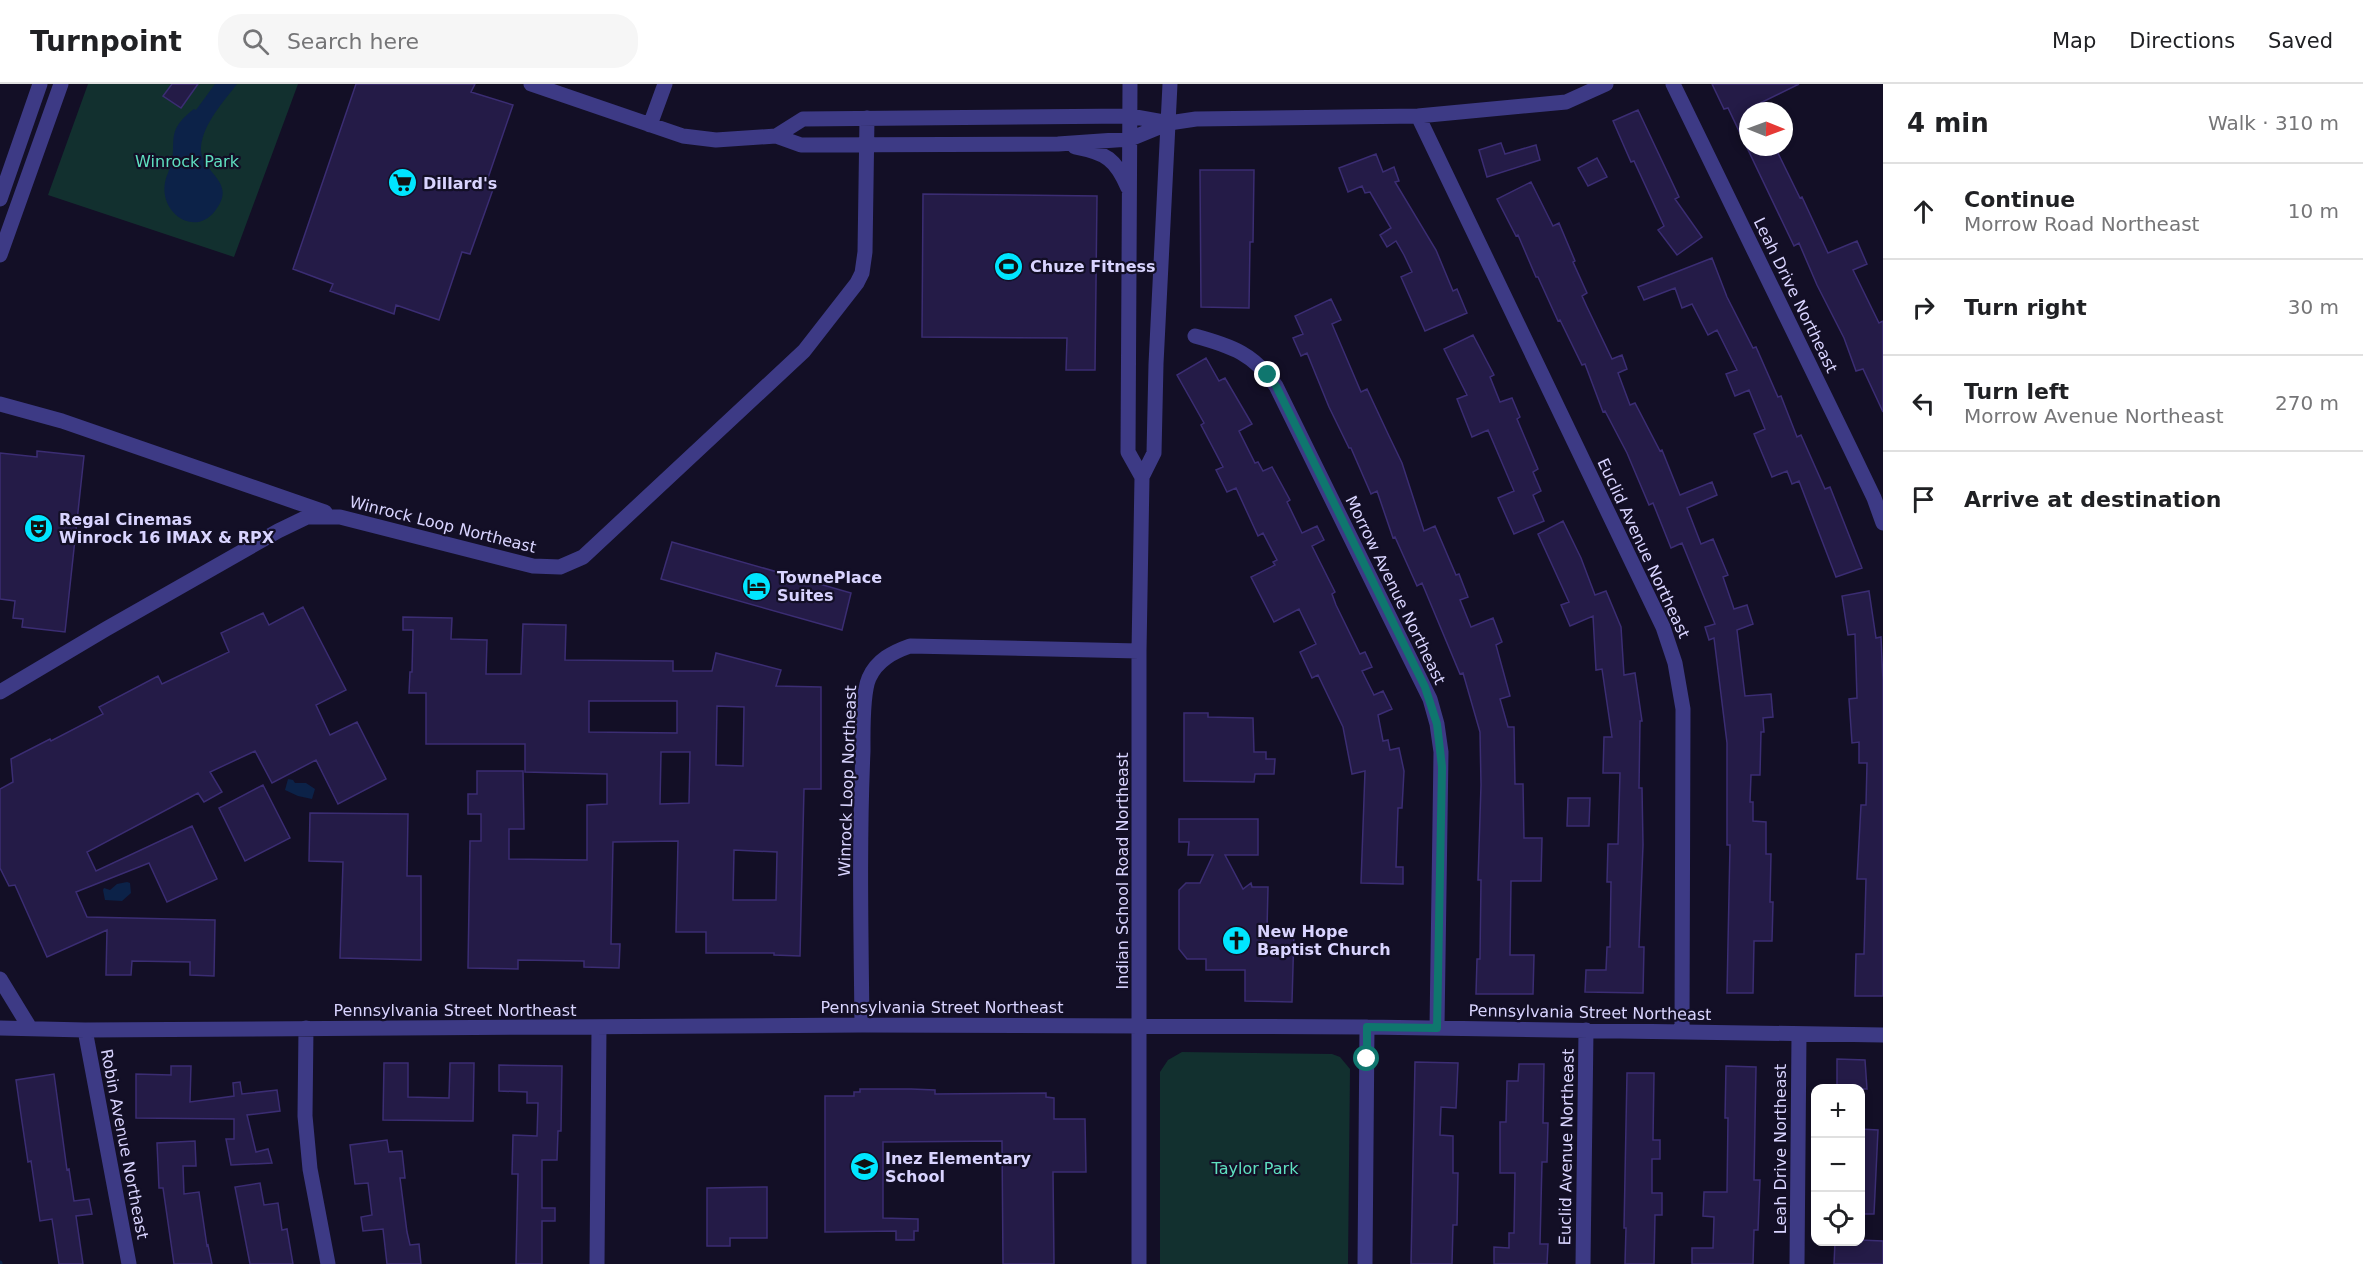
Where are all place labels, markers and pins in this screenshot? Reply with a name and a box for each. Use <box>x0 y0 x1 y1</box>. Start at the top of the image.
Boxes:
supermarket icon: Dillard's <box>386 167 418 199</box>
place label: Dillard's <box>423 174 497 193</box>
sports icon: Chuze Fitness <box>993 250 1025 282</box>
place label: Chuze Fitness <box>1030 257 1156 276</box>
place label: Regal Cinemas Winrock 16 IMAX & RPX <box>59 510 275 547</box>
theatre icon: Regal Cinemas Winrock 16 IMAX & RPX <box>22 512 54 544</box>
place label: TownePlace Suites <box>777 568 882 605</box>
hotel icon: TownePlace Suites <box>740 570 772 602</box>
place label: New Hope Baptist Church <box>1257 922 1391 959</box>
church icon: New Hope Baptist Church <box>1220 924 1252 956</box>
place label: Inez Elementary School <box>885 1149 1032 1186</box>
school or university icon: Inez Elementary School <box>848 1151 880 1183</box>

